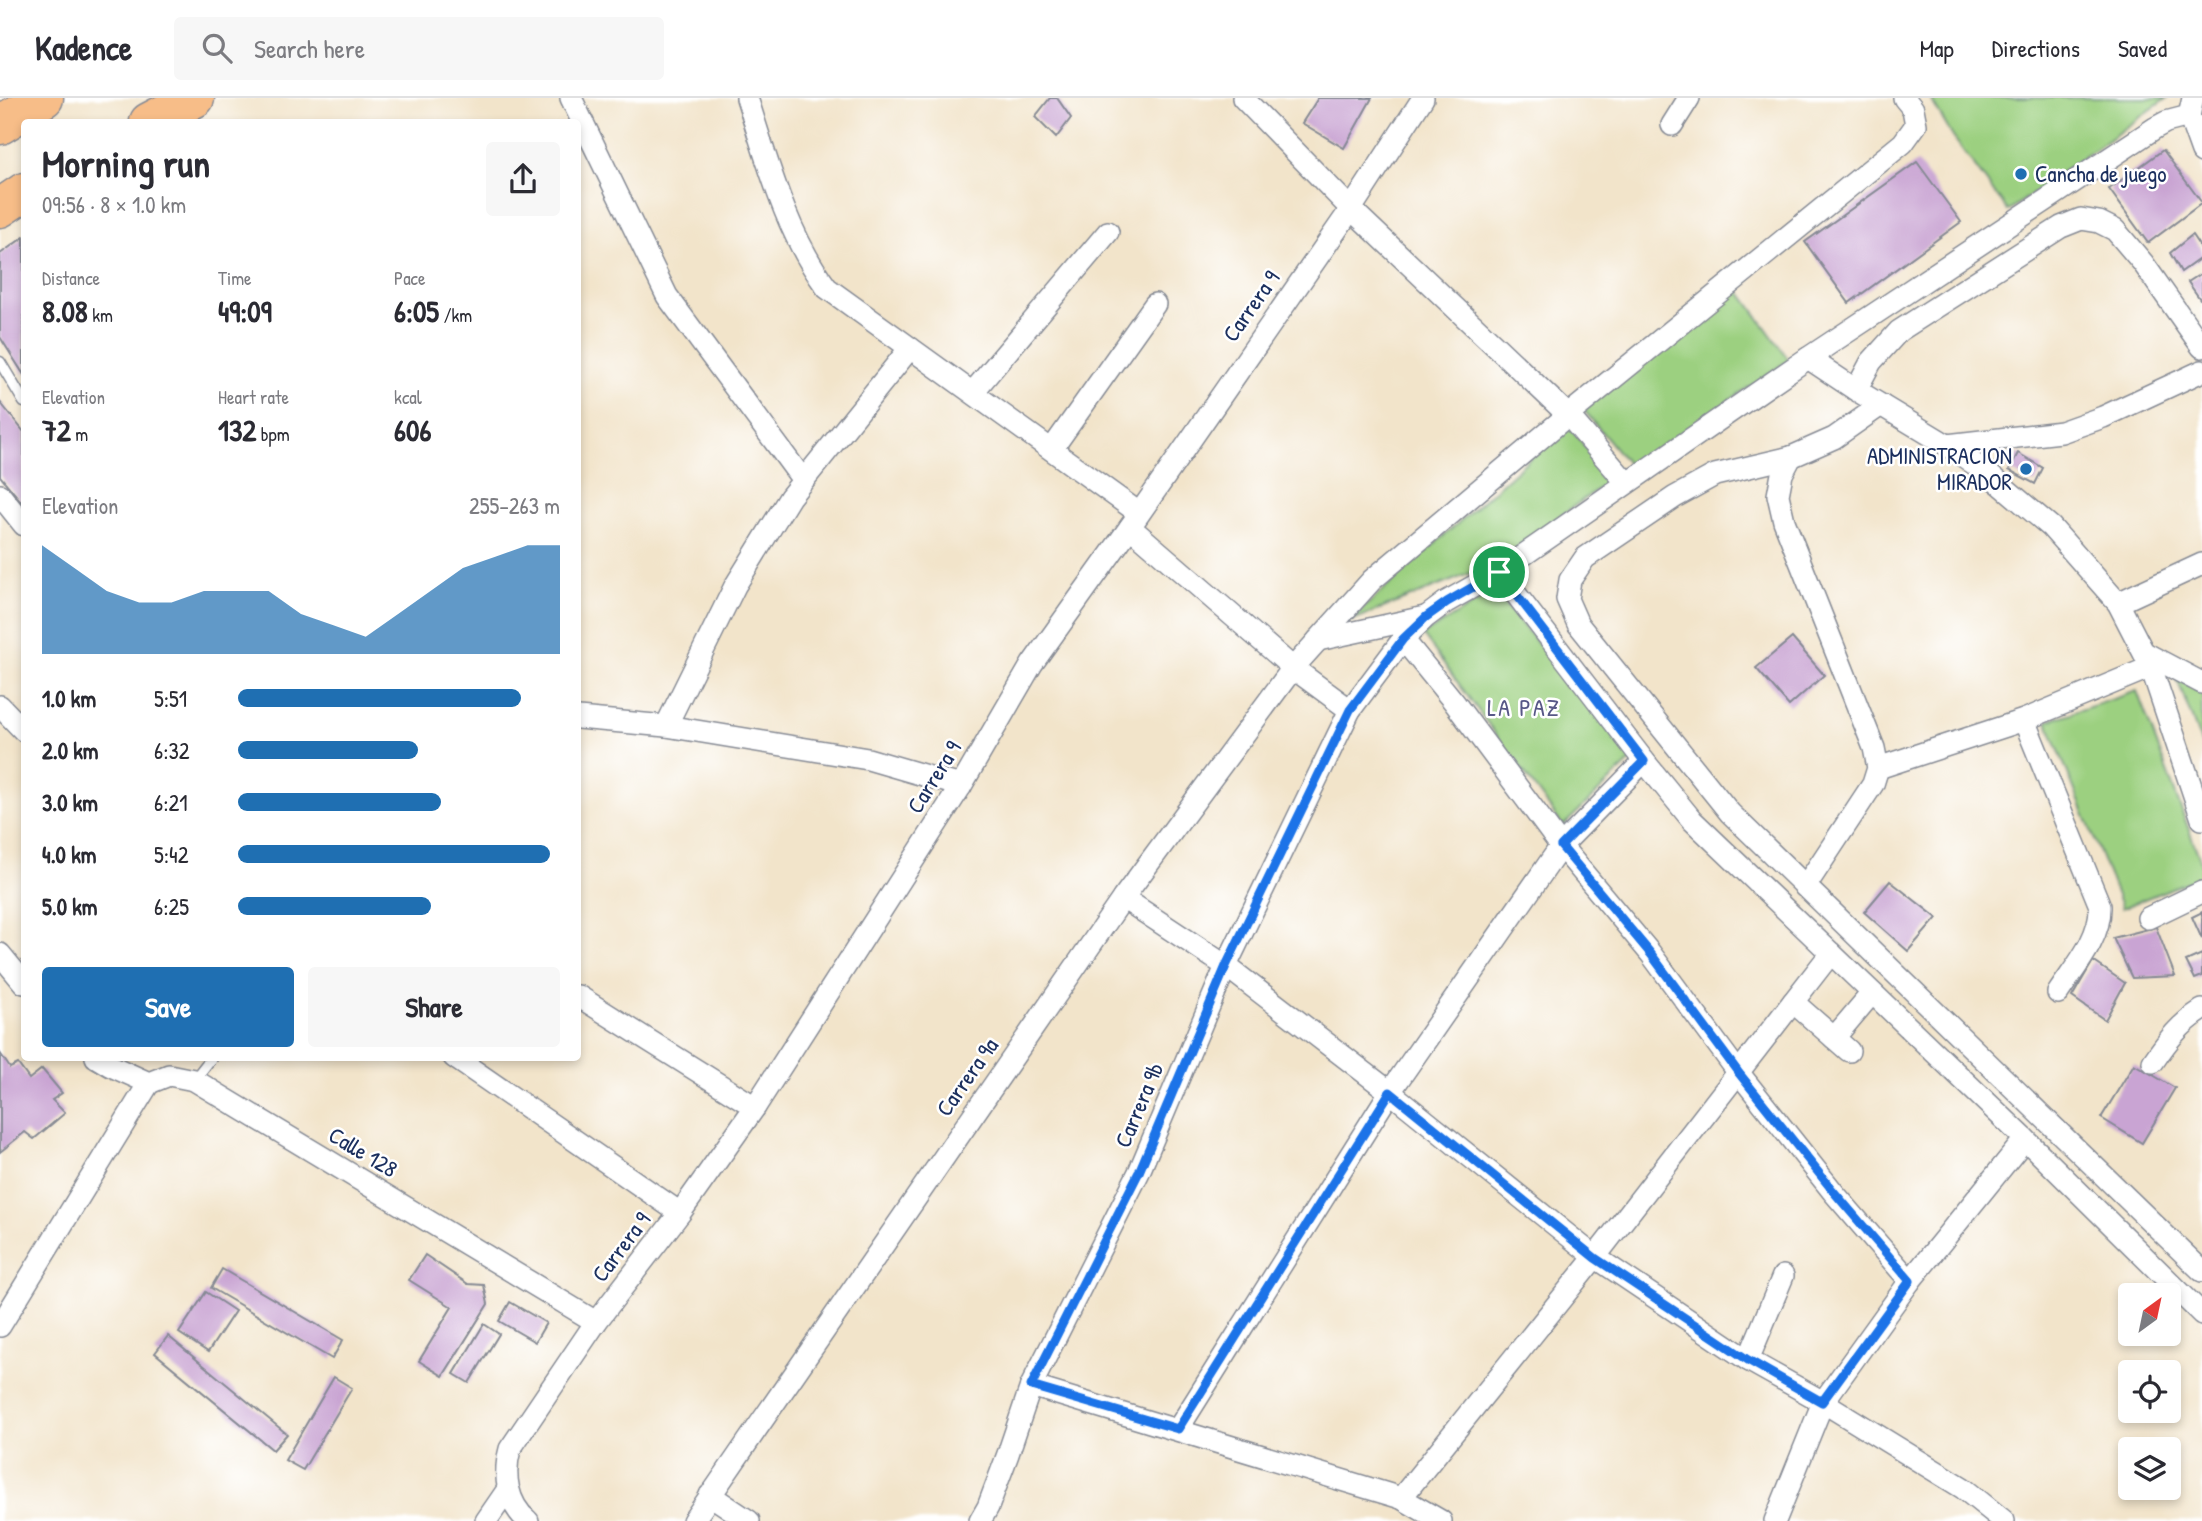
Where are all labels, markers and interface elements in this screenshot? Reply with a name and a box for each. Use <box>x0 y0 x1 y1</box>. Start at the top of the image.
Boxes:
search box <box>174 17 664 80</box>
text: Kadence <box>35 26 132 70</box>
icon: search <box>198 29 236 67</box>
text: Search here <box>254 31 365 66</box>
text: Map <box>1920 32 1954 64</box>
text: Directions <box>1992 32 2080 64</box>
text: Saved <box>2118 32 2167 64</box>
text: Morning run <box>42 137 210 189</box>
button: share <box>486 142 560 216</box>
place label: Cancha de juego <box>2035 158 2167 189</box>
marker: Cancha de juego <box>2013 166 2029 182</box>
text: 09:56 · 8 × 1.0 km <box>42 189 186 220</box>
street label: Carrera 9 <box>1215 264 1286 347</box>
text: Distance <box>42 265 100 291</box>
text: Time <box>218 265 252 291</box>
text: Pace <box>394 265 426 291</box>
text: 8.08 <box>42 291 88 331</box>
text: 49:09 <box>218 291 272 331</box>
text: 6:05 <box>394 291 439 331</box>
text: km <box>88 302 113 328</box>
text: /km <box>439 302 472 328</box>
text: Elevation <box>42 384 105 410</box>
text: Heart rate <box>218 384 289 410</box>
text: kcal <box>394 384 422 410</box>
text: 72 <box>42 410 71 450</box>
text: 132 <box>218 410 256 450</box>
text: 606 <box>394 410 431 450</box>
text: m <box>71 421 88 447</box>
text: bpm <box>256 421 290 447</box>
place label: ADMINISTRACION MIRADOR <box>1867 440 2012 497</box>
marker: ADMINISTRACION MIRADOR <box>2018 461 2034 477</box>
text: Elevation <box>42 490 118 521</box>
text: 255–263 m <box>469 490 560 521</box>
pin <box>1469 542 1529 602</box>
icon: arrive <box>1480 553 1518 591</box>
text: 1.0 km <box>42 683 96 714</box>
text: 5:51 <box>154 683 187 714</box>
district label: LA PAZ <box>1487 691 1561 723</box>
text: 2.0 km <box>42 735 98 766</box>
text: 6:32 <box>154 735 190 766</box>
street label: Carrera 9 <box>899 735 968 819</box>
text: 3.0 km <box>42 787 98 818</box>
text: 6:21 <box>154 787 188 818</box>
text: 4.0 km <box>42 839 96 870</box>
text: 5:42 <box>154 839 188 870</box>
text: 5.0 km <box>42 891 97 922</box>
text: 6:25 <box>154 891 189 922</box>
button: Save <box>42 967 294 1047</box>
button: Share <box>308 967 560 1047</box>
street label: Carrera 9a <box>928 1031 1005 1122</box>
street label: Carrera 9b <box>1107 1058 1170 1152</box>
street label: Calle 128 <box>323 1119 403 1184</box>
street label: Carrera 9 <box>584 1205 657 1288</box>
north arrow <box>2118 1283 2180 1346</box>
map controls <box>2118 1283 2181 1500</box>
button: locate <box>2118 1360 2181 1423</box>
button: layers <box>2118 1437 2181 1500</box>

